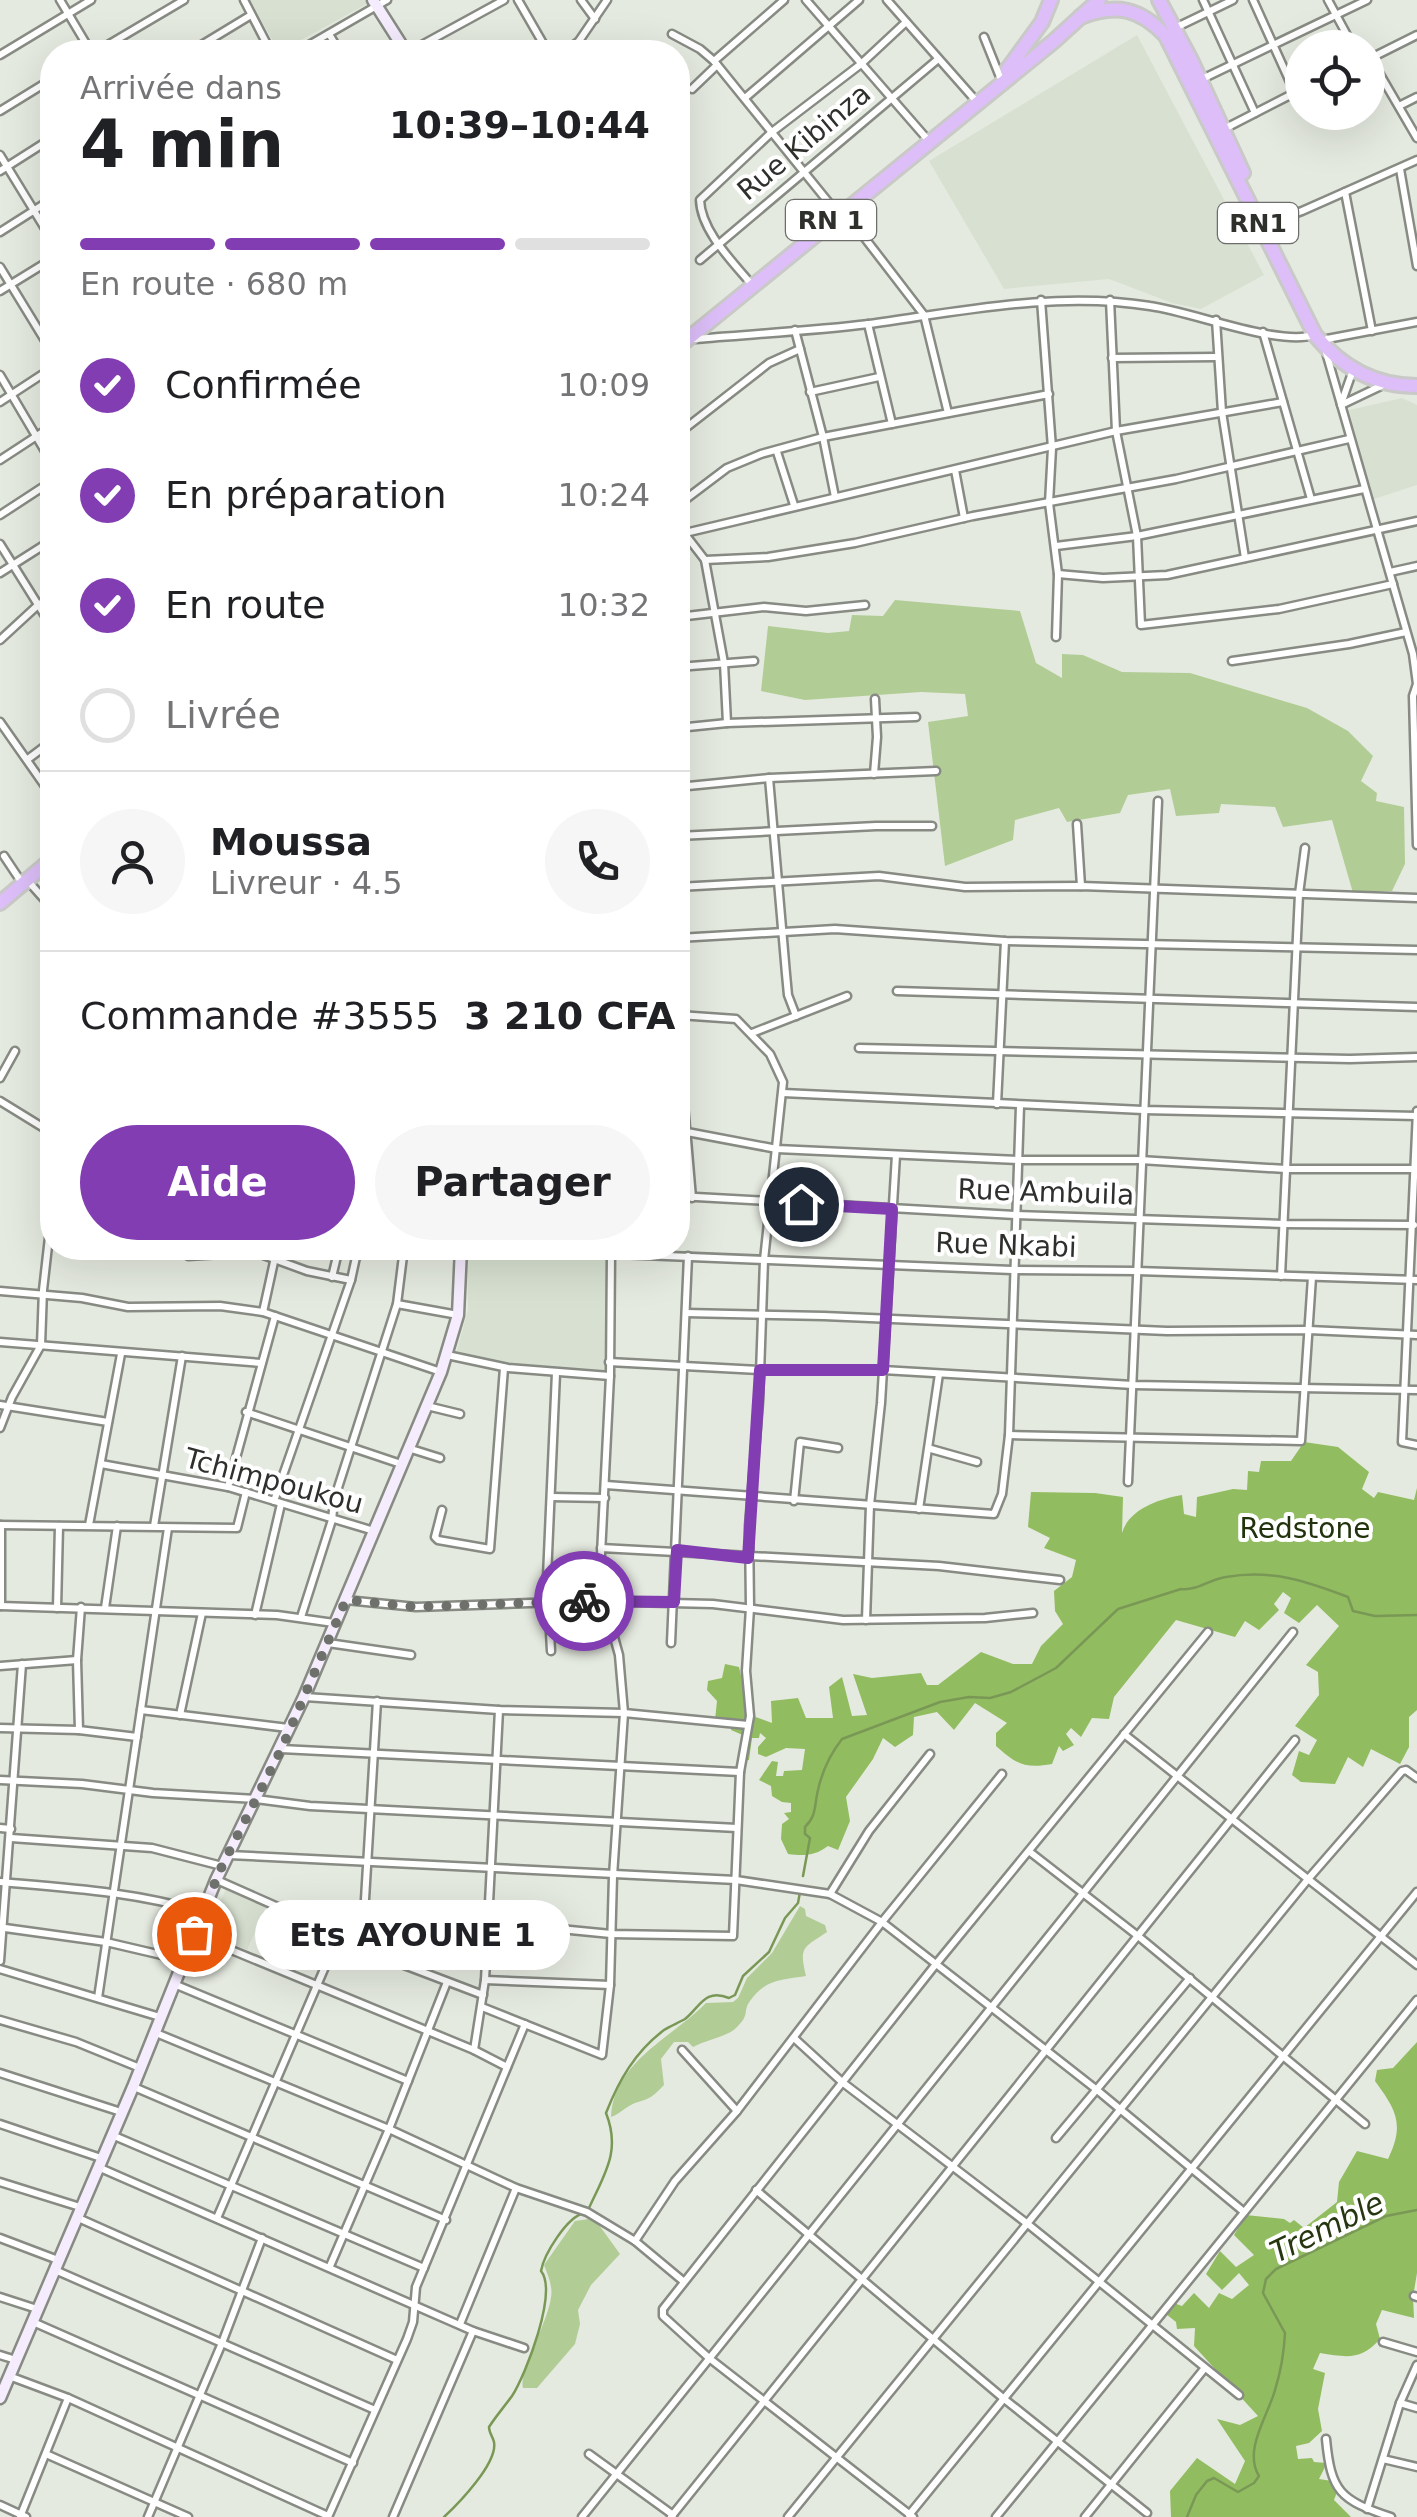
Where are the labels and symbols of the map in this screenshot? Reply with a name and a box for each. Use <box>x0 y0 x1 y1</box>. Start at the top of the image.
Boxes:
street label: Rue Kibinza <box>731 77 877 207</box>
road number: RN 1 <box>786 200 876 240</box>
road number: RN1 <box>1218 203 1298 243</box>
pin <box>759 1162 844 1247</box>
street label: Rue Ambuila <box>957 1172 1135 1212</box>
street label: Rue Nkabi <box>935 1226 1077 1264</box>
street label: Tchimpoukou <box>180 1441 367 1521</box>
park label: Redstone <box>1240 1512 1370 1545</box>
courier <box>534 1551 634 1651</box>
pin <box>152 1892 237 1977</box>
callout: Ets AYOUNE 1 <box>254 1899 569 1969</box>
water label: Tremble <box>1265 2185 1389 2269</box>

